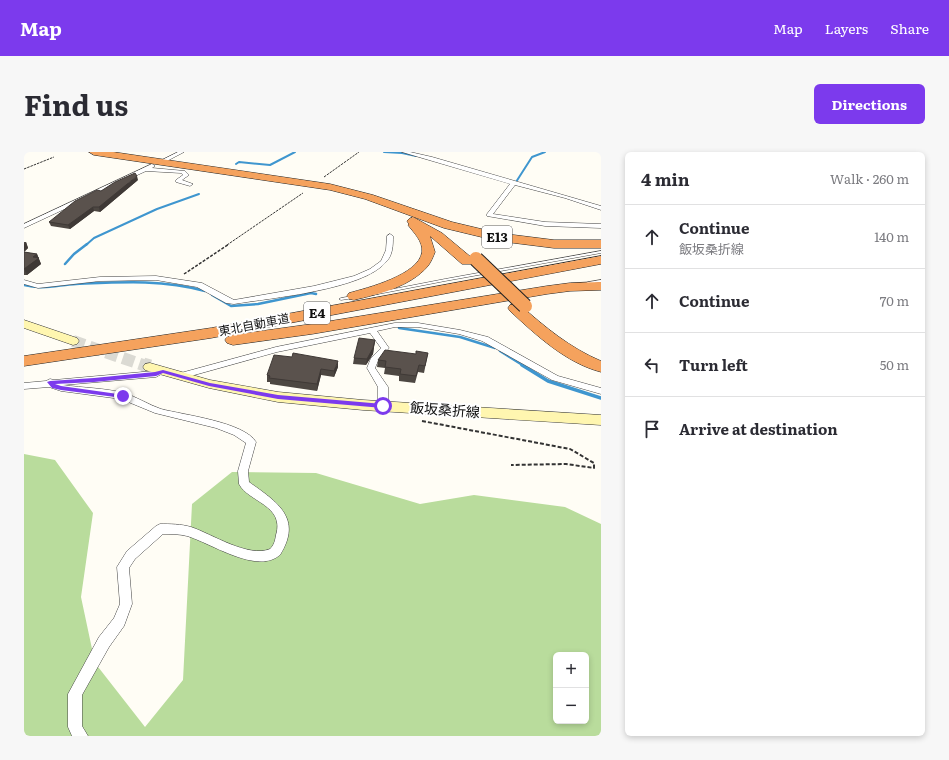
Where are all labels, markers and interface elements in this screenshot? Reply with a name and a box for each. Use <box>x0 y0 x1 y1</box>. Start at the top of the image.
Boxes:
text: Map <box>20 14 62 42</box>
text: Map <box>773 18 803 38</box>
text: Layers <box>825 18 868 38</box>
text: Share <box>890 18 929 38</box>
text: Find us <box>24 83 128 125</box>
button: Directions <box>814 84 925 124</box>
text: 4 min <box>641 166 690 191</box>
text: Walk · 260 m <box>830 169 909 188</box>
text: Continue <box>679 216 749 239</box>
road number: E13 <box>482 226 512 248</box>
icon: ahead <box>641 226 663 248</box>
text: 140 m <box>874 227 909 246</box>
text: 飯坂桑折線 <box>679 239 744 258</box>
text: Continue <box>679 289 749 312</box>
icon: ahead <box>641 290 663 312</box>
text: 70 m <box>880 291 909 310</box>
road number: E4 <box>304 302 330 324</box>
street label: 東北自動車道 <box>217 308 291 340</box>
text: Turn left <box>679 353 748 376</box>
icon: left <box>641 354 663 376</box>
text: 50 m <box>880 355 909 374</box>
route end <box>114 387 132 405</box>
route start <box>374 397 392 415</box>
street label: 飯坂桑折線 <box>409 397 481 421</box>
text: Arrive at destination <box>679 417 838 440</box>
icon: arrive <box>641 418 663 440</box>
map controls <box>553 652 589 724</box>
button: + <box>553 652 589 688</box>
button: − <box>553 688 589 724</box>

